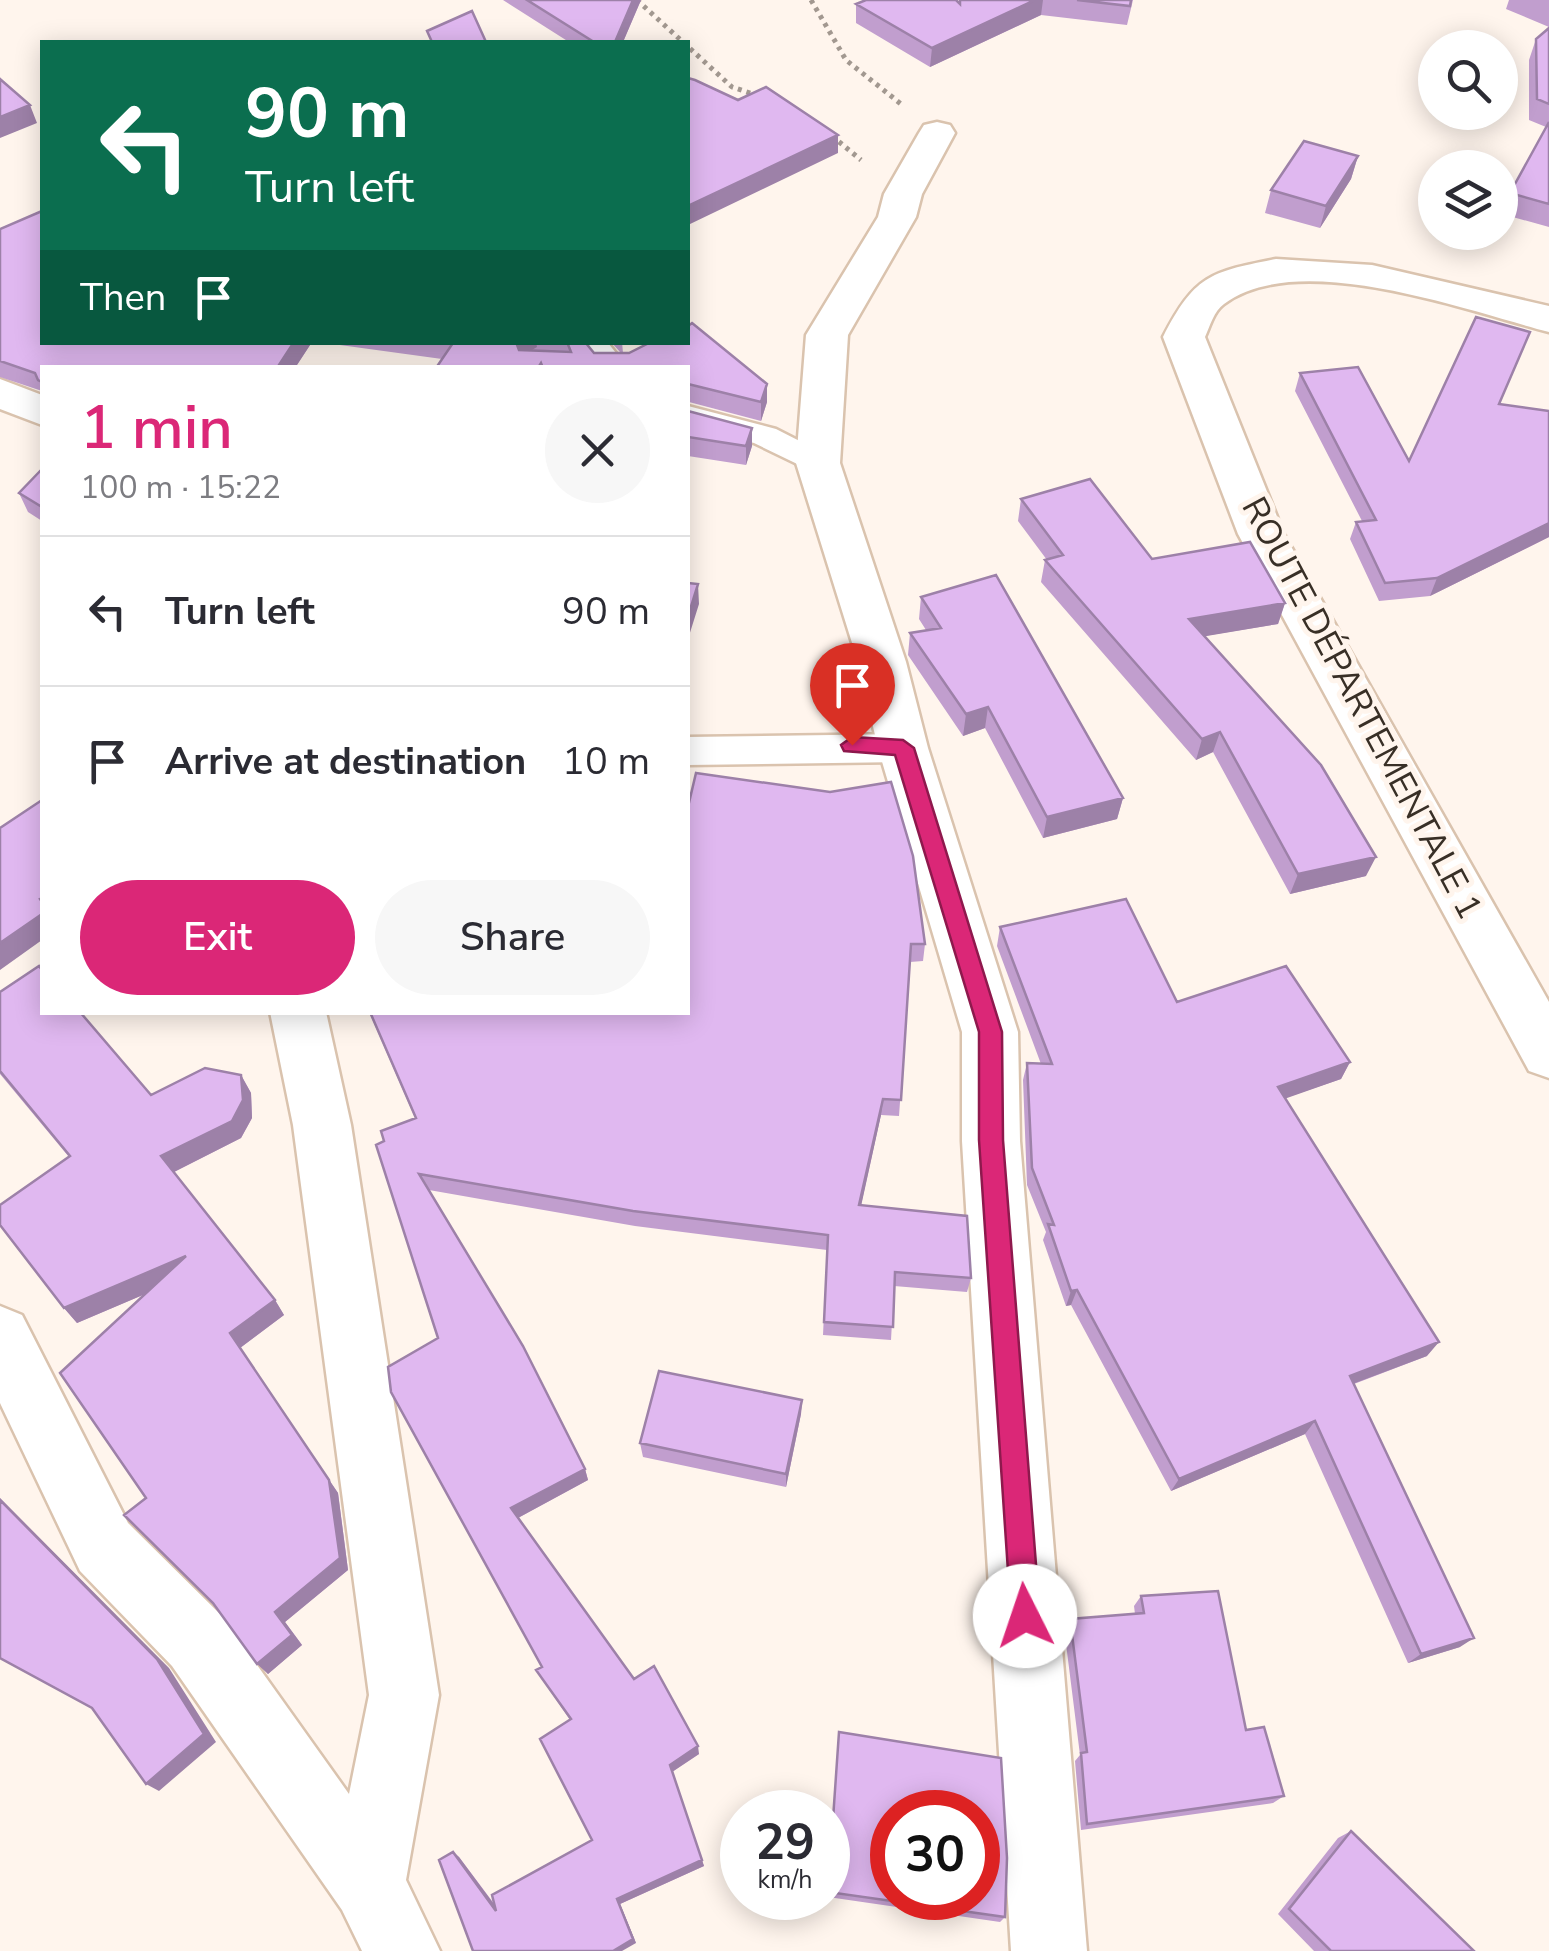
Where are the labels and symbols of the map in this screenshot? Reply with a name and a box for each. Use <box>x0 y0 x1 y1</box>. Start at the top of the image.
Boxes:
street label: ROUTE DÉPARTEMENTALE 1 <box>1231 489 1493 927</box>
pin <box>810 643 895 746</box>
position arrow <box>973 1564 1077 1668</box>
speed limit sign: 30 <box>870 1790 1000 1920</box>

